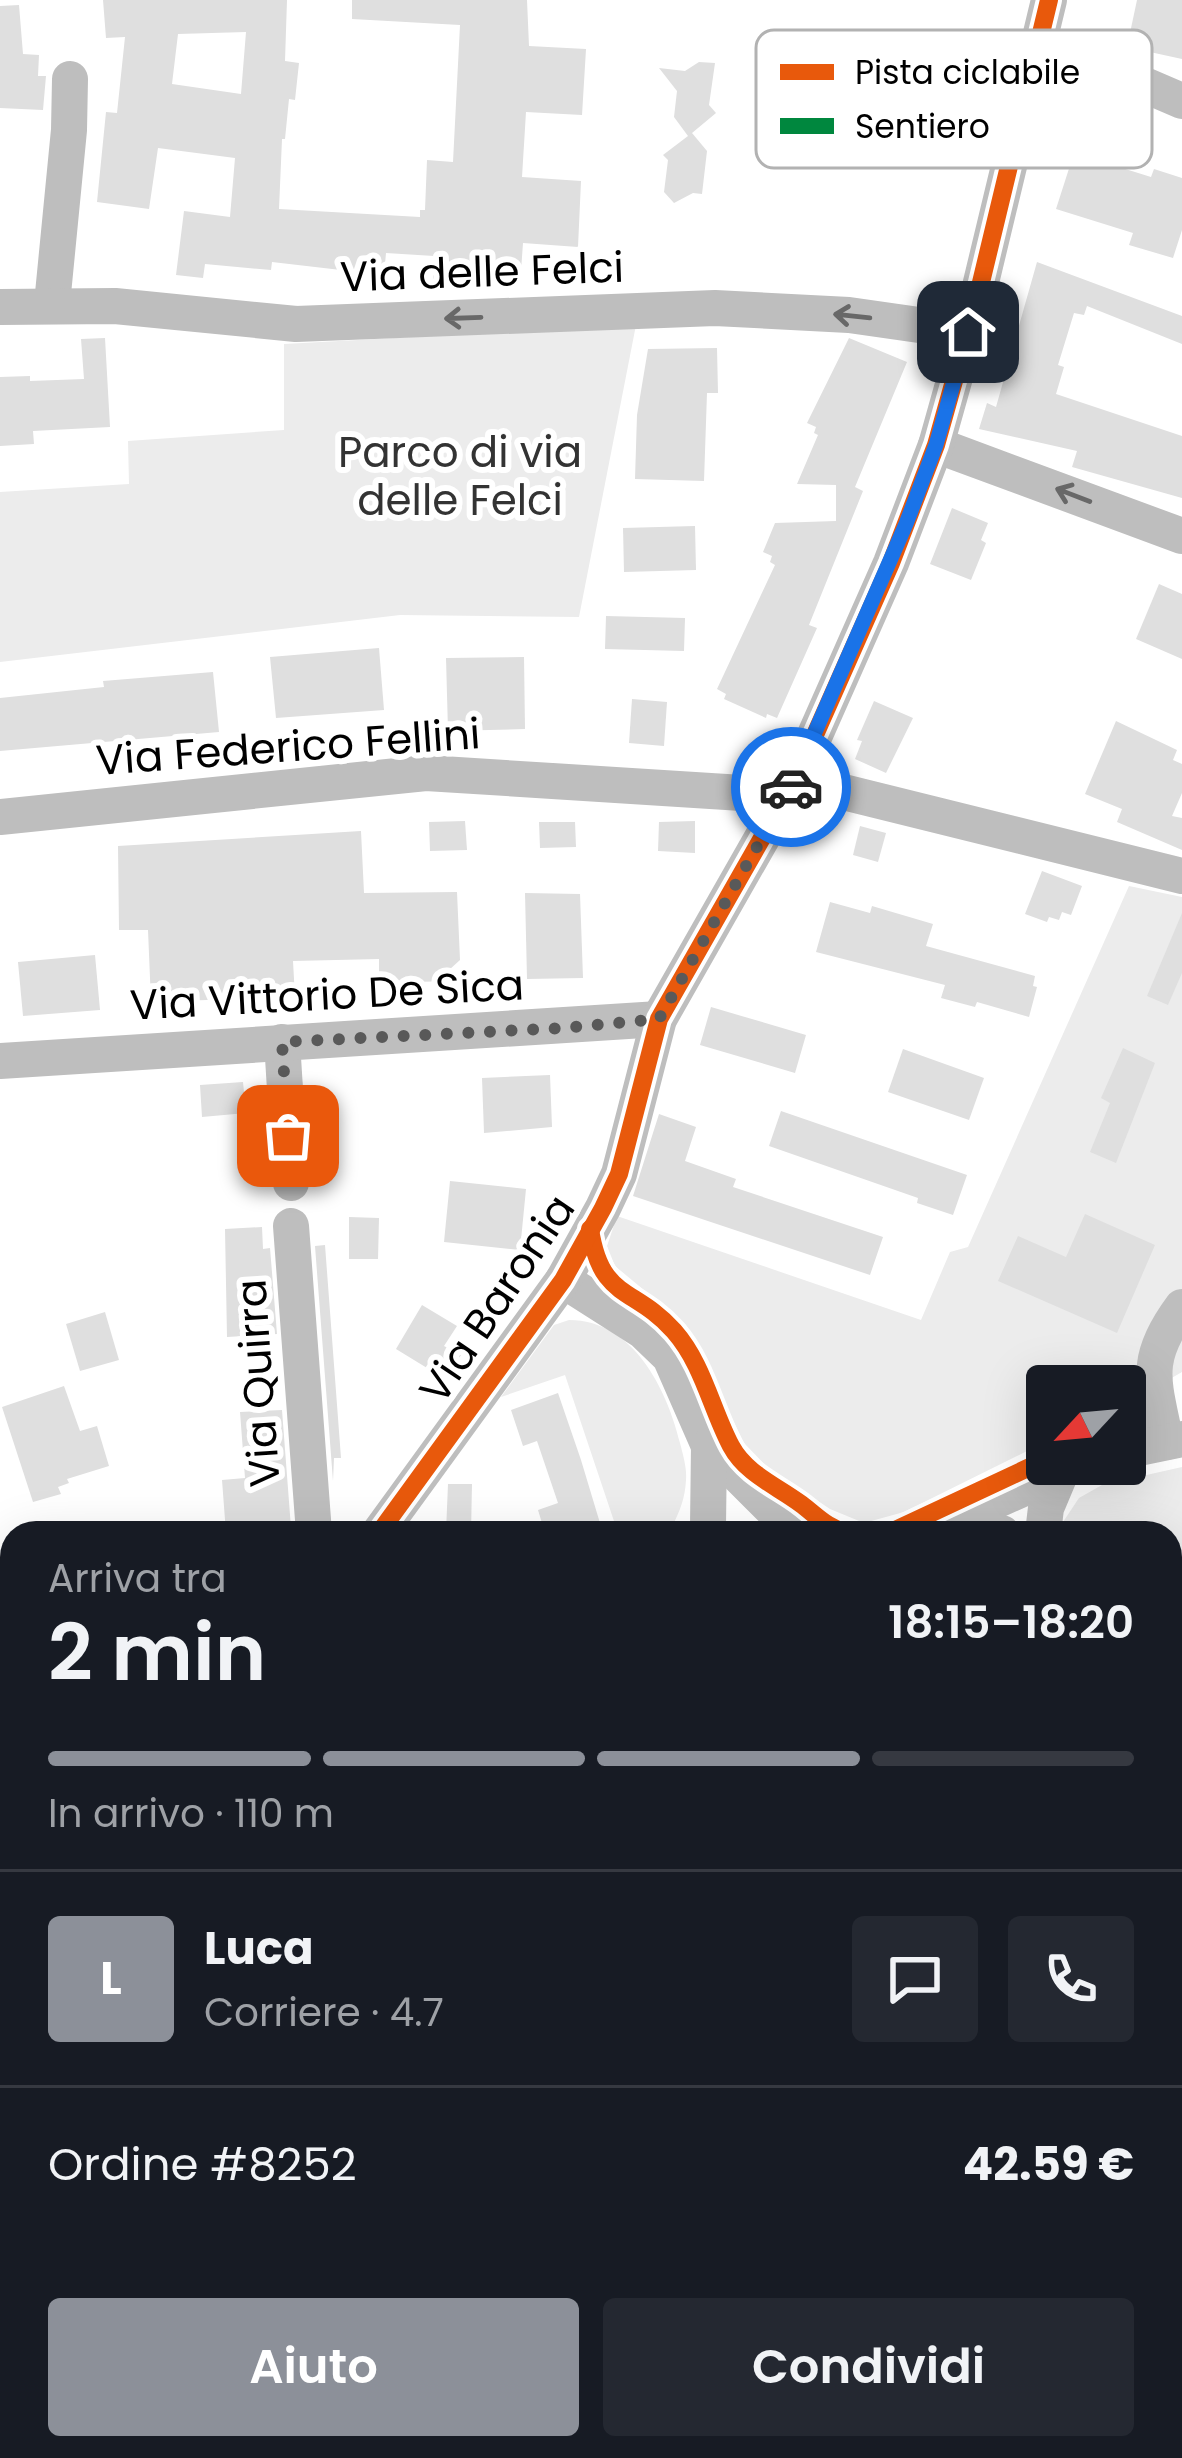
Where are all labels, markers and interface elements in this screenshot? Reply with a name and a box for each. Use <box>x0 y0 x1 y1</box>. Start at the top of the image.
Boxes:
legend <box>756 30 1152 168</box>
text: Pista ciclabile <box>855 49 1080 96</box>
text: Sentiero <box>855 103 990 150</box>
street label: Via delle Felci <box>339 238 625 306</box>
pin <box>917 281 1019 383</box>
icon: home <box>935 299 1001 365</box>
one-way arrow <box>833 304 872 327</box>
one-way arrow <box>444 306 483 329</box>
park label: Parco di via delle Felci <box>338 423 582 530</box>
one-way arrow <box>1055 482 1092 504</box>
street label: Via Federico Fellini <box>94 704 482 790</box>
courier <box>731 727 851 847</box>
icon: car <box>758 754 824 820</box>
street label: Via Vittorio De Sica <box>129 955 525 1035</box>
pin <box>237 1085 339 1187</box>
icon: bag <box>255 1103 321 1169</box>
street label: Via Baronia <box>405 1183 589 1415</box>
street label: Via Quirra <box>221 1277 295 1489</box>
north arrow <box>1026 1365 1146 1485</box>
map controls <box>1026 1365 1146 1485</box>
text: Arriva tra <box>48 1551 227 1606</box>
text: 18:15–18:20 <box>888 1591 1134 1654</box>
text: 2 min <box>48 1598 266 1707</box>
text: In arrivo · 110 m <box>48 1786 334 1841</box>
button: chat <box>852 1916 978 2042</box>
button: phone <box>1008 1916 1134 2042</box>
text: Luca <box>204 1917 314 1980</box>
text: L <box>100 1947 122 2010</box>
text: Corriere · 4.7 <box>204 1985 444 2040</box>
text: Ordine #8252 <box>48 2133 357 2196</box>
text: 42.59 € <box>963 2133 1134 2196</box>
button: Aiuto <box>48 2298 579 2436</box>
button: Condividi <box>603 2298 1134 2436</box>

